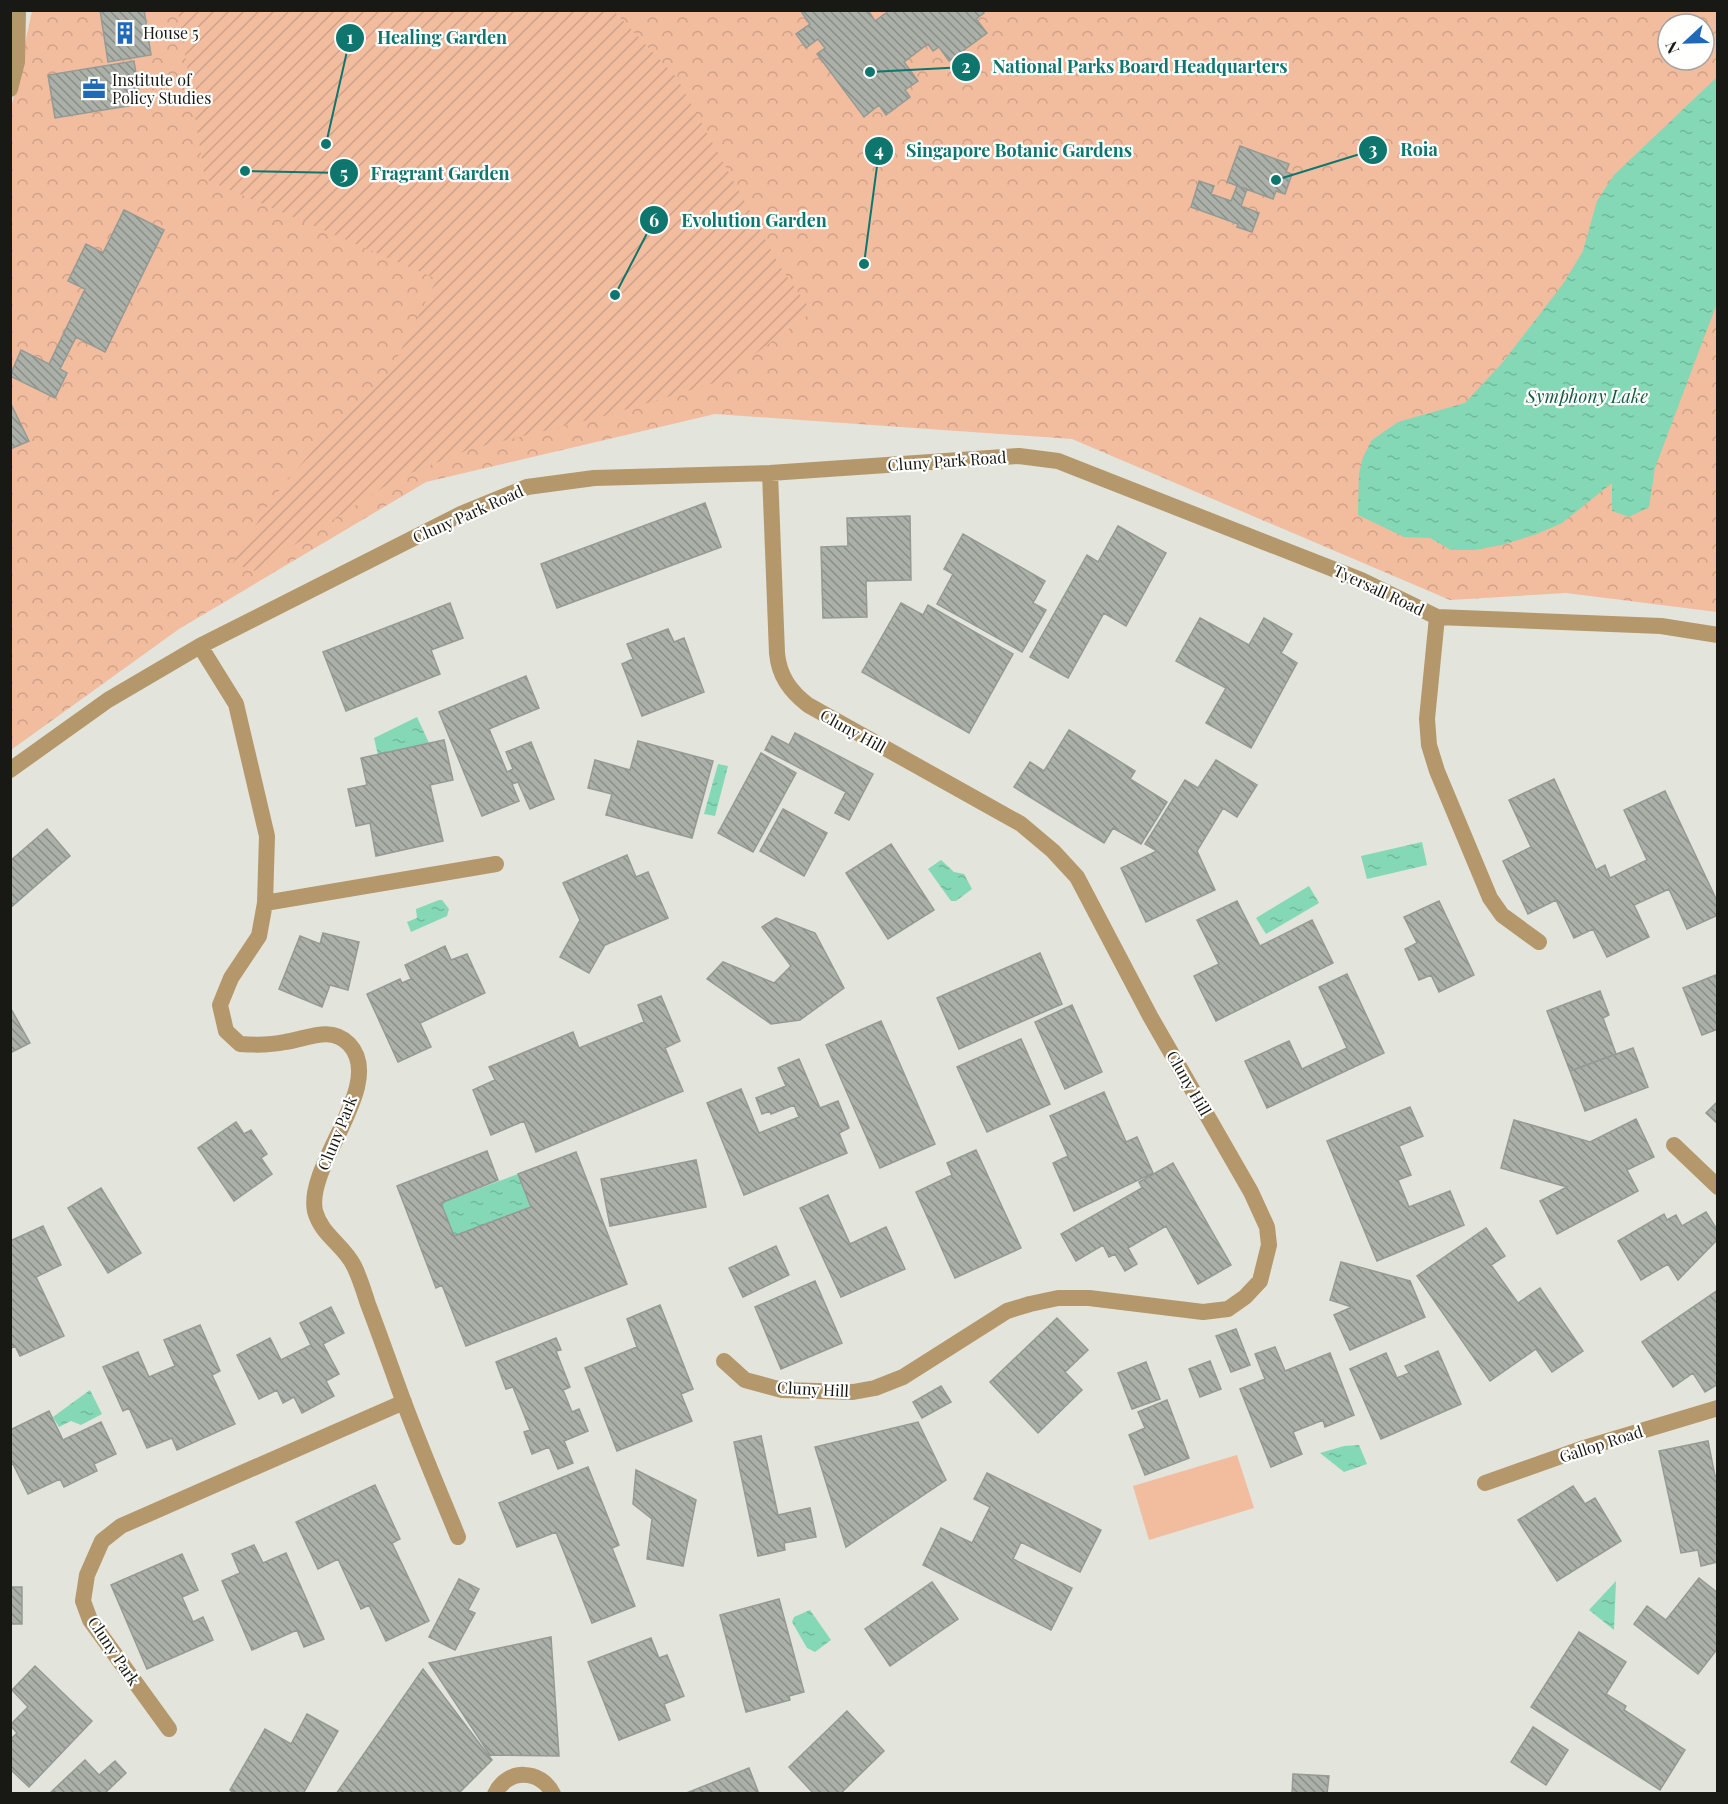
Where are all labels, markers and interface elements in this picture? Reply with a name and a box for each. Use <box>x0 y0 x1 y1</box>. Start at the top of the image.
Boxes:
north arrow <box>1656 12 1716 72</box>
building icon: House 5 <box>112 20 138 46</box>
callout: Healing Garden <box>335 20 519 56</box>
place label: House 5 <box>143 22 199 43</box>
text: 1 <box>347 25 354 49</box>
text: Healing Garden <box>377 25 507 49</box>
text: N <box>1660 38 1684 57</box>
callout: National Parks Board Headquarters <box>951 49 1300 85</box>
text: 2 <box>961 54 971 78</box>
text: National Parks Board Headquarters <box>993 54 1287 78</box>
place label: Institute of Policy Studies <box>112 69 211 108</box>
office icon: Institute of Policy Studies <box>81 76 107 102</box>
callout: Roia <box>1358 132 1450 168</box>
callout: Singapore Botanic Gardens <box>864 133 1144 169</box>
text: 3 <box>1369 137 1378 161</box>
text: Roia <box>1400 137 1438 161</box>
text: 4 <box>874 138 884 162</box>
text: Singapore Botanic Gardens <box>906 138 1132 162</box>
callout: Fragrant Garden <box>329 155 522 191</box>
text: 5 <box>340 161 348 185</box>
text: Fragrant Garden <box>371 161 509 185</box>
callout: Evolution Garden <box>639 202 839 238</box>
text: 6 <box>649 208 659 232</box>
text: Evolution Garden <box>681 208 827 232</box>
water label: Symphony Lake <box>1525 384 1648 408</box>
street label: Cluny Park Road <box>887 446 1007 475</box>
street label: Cluny Park Road <box>409 480 526 547</box>
street label: Tyersall Road <box>1330 559 1428 620</box>
street label: Cluny Hill <box>817 704 890 757</box>
street label: Cluny Hill <box>1162 1046 1217 1119</box>
street label: Cluny Park <box>312 1092 361 1173</box>
street label: Cluny Hill <box>777 1376 850 1401</box>
street label: Gallop Road <box>1556 1420 1645 1467</box>
street label: Cluny Park <box>84 1612 145 1689</box>

